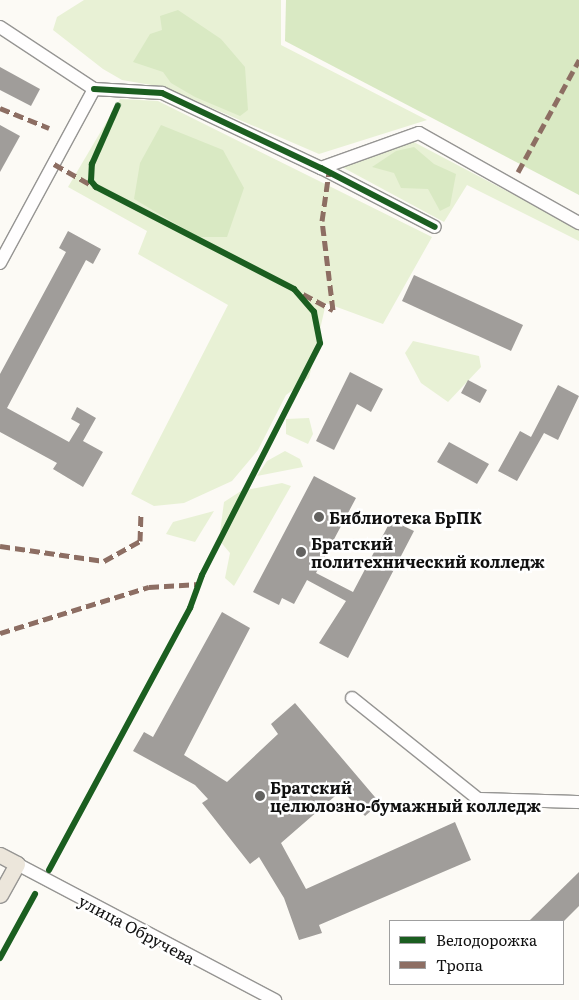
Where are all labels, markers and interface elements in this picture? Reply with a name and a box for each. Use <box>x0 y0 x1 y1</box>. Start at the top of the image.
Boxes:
place label: Библиотека БрПК <box>329 507 482 527</box>
marker: Библиотека БрПК <box>313 511 325 523</box>
place label: Братский политехнический колледж <box>311 533 545 571</box>
marker: Братский политехнический колледж <box>295 546 307 558</box>
place label: Братский целюлозно-бумажный колледж <box>270 777 541 815</box>
marker: Братский целюлозно-бумажный колледж <box>254 790 266 802</box>
street label: улица Обручева <box>76 890 198 968</box>
legend <box>389 920 564 985</box>
text: Велодорожка <box>436 928 537 951</box>
text: Тропа <box>436 953 483 976</box>

